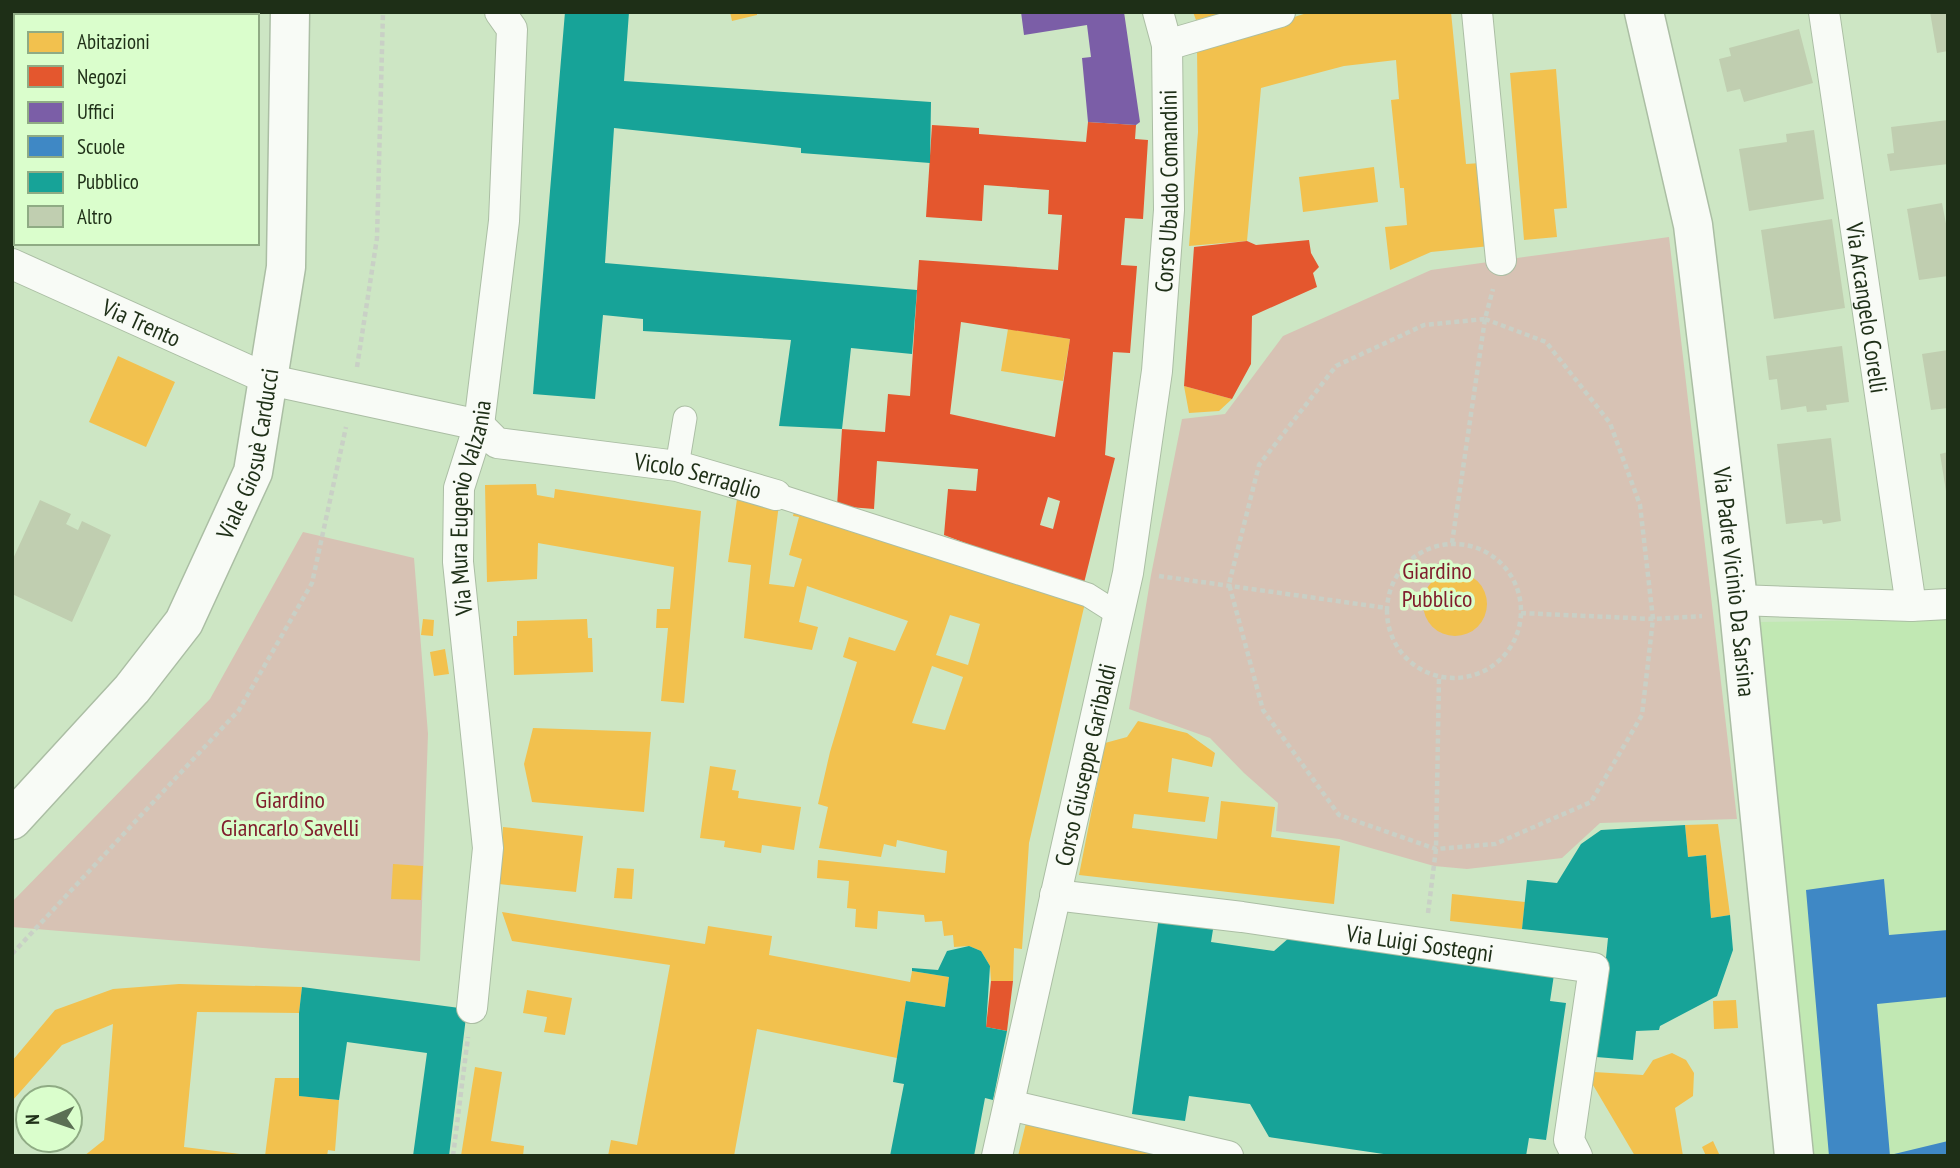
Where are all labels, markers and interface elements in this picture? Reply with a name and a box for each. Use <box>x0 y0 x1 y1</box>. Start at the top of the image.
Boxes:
legend <box>14 14 259 245</box>
text: Abitazioni <box>77 28 150 55</box>
text: Negozi <box>77 63 127 90</box>
street label: Corso Ubaldo Comandini <box>1147 89 1185 293</box>
text: Uffici <box>77 98 115 125</box>
text: Scuole <box>77 133 125 160</box>
text: Pubblico <box>77 168 139 195</box>
text: Altro <box>77 203 112 230</box>
street label: Via Arcangelo Corelli <box>1839 220 1895 395</box>
street label: Via Trento <box>96 291 186 353</box>
street label: Viale Giosuè Carducci <box>208 366 285 545</box>
street label: Via Mura Eugenio Valzania <box>442 398 497 618</box>
street label: Vicolo Serraglio <box>632 445 765 506</box>
street label: Via Padre Vicinio Da Sarsina <box>1707 464 1763 698</box>
park label: Giardino Pubblico <box>1402 555 1472 614</box>
street label: Corso Giuseppe Garibaldi <box>1047 660 1123 869</box>
park label: Giardino Giancarlo Savelli <box>221 784 359 843</box>
street label: Via Luigi Sostegni <box>1343 917 1495 969</box>
north arrow <box>14 1084 84 1154</box>
text: N <box>20 1114 44 1125</box>

